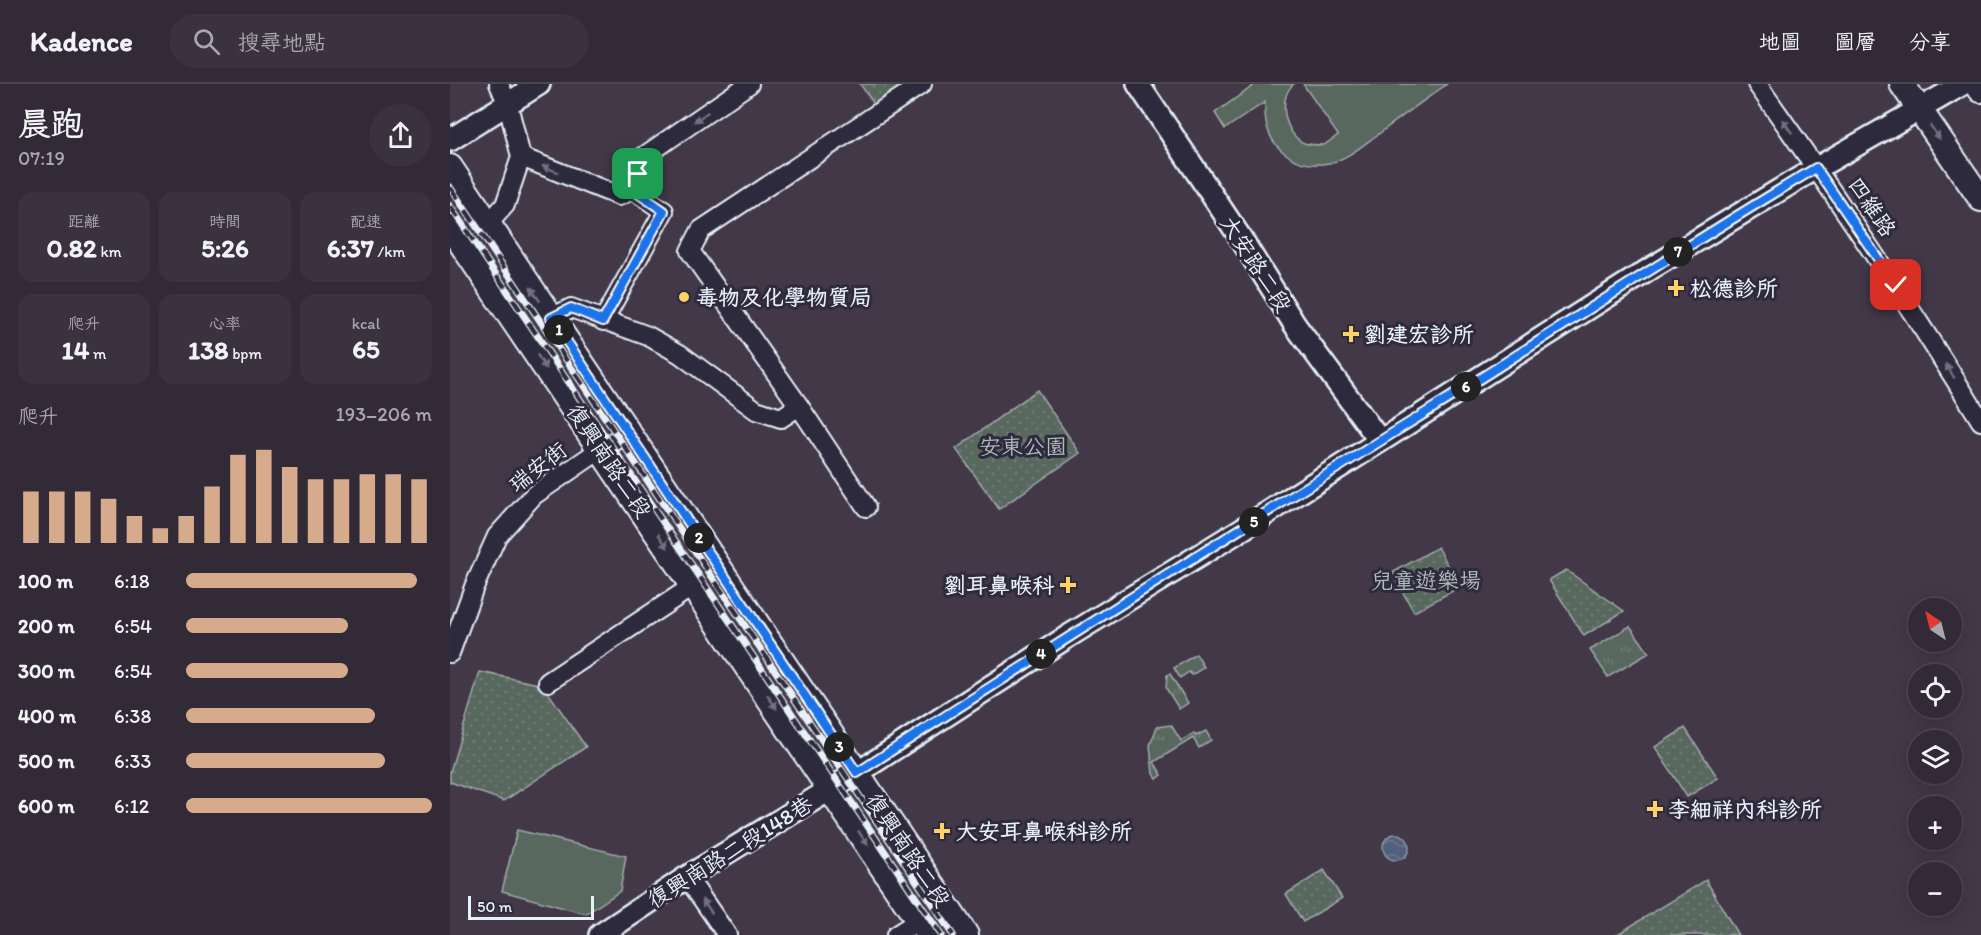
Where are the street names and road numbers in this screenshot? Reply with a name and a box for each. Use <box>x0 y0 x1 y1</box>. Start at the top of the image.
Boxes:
street label: 四維路 <box>1842 172 1902 242</box>
street label: 大安路二段 <box>1215 211 1297 317</box>
street label: 復興南路二段 <box>561 399 657 523</box>
street label: 瑞安街 <box>504 436 572 498</box>
street label: 復興南路二段 <box>860 788 956 912</box>
street label: 復興南路二段148巷 <box>642 790 818 914</box>

